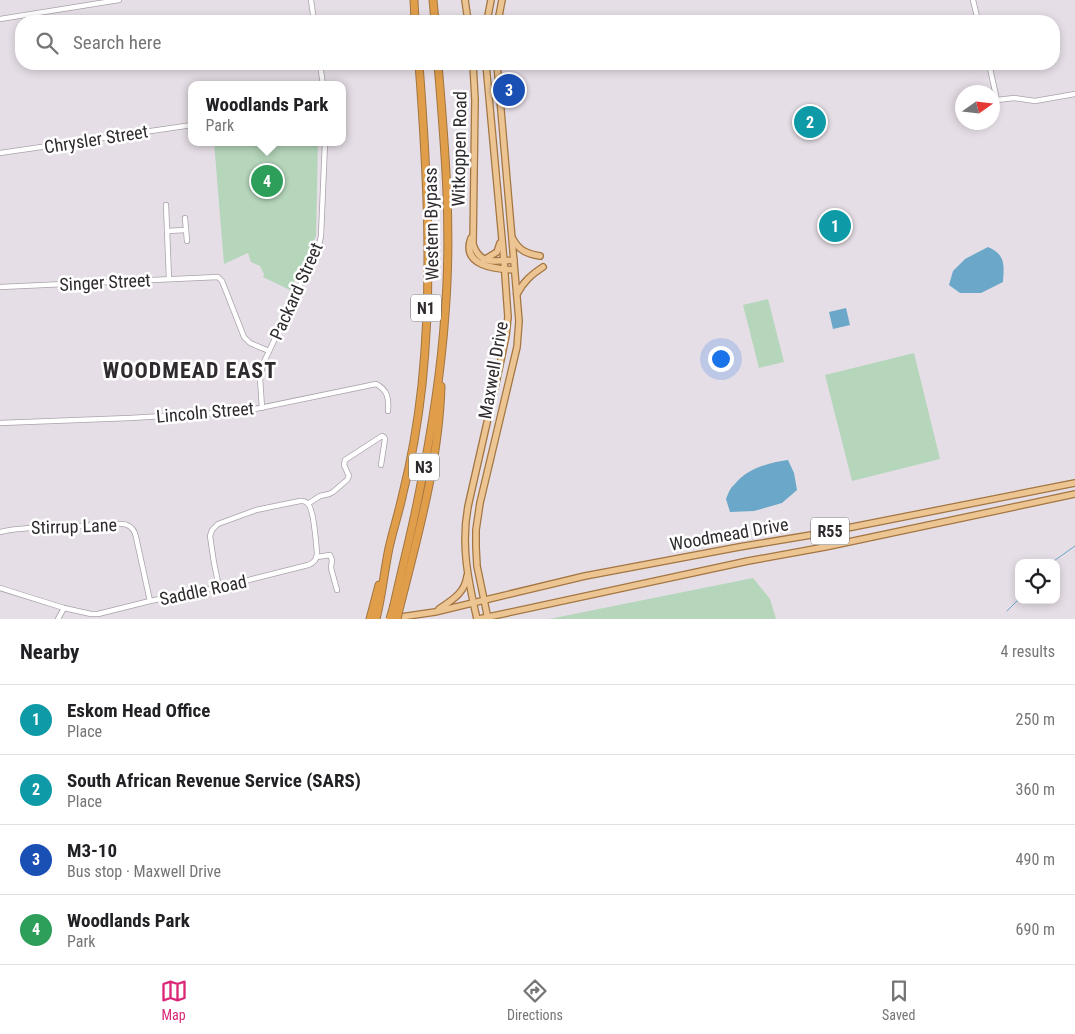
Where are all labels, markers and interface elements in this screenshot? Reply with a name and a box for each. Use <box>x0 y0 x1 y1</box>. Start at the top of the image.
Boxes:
search box <box>15 15 1060 70</box>
icon: search <box>33 29 61 57</box>
text: Search here <box>73 31 161 54</box>
pin: 3 <box>493 71 525 109</box>
popup <box>188 81 346 146</box>
north arrow <box>955 85 1000 130</box>
street label: Witkoppen Road <box>447 91 471 207</box>
text: Woodlands Park <box>206 93 328 116</box>
pin: 2 <box>794 103 826 141</box>
text: Park <box>206 116 234 135</box>
street label: Chrysler Street <box>43 120 149 158</box>
pin: 4 <box>251 162 283 200</box>
street label: Western Bypass <box>420 167 442 281</box>
pin: 1 <box>819 207 851 245</box>
street label: Packard Street <box>265 239 327 343</box>
street label: Singer Street <box>59 269 151 295</box>
road number: N1 <box>411 294 441 322</box>
street label: Maxwell Drive <box>474 320 512 420</box>
your location <box>708 346 734 372</box>
district label: WOODMEAD EAST <box>103 358 277 383</box>
street label: Lincoln Street <box>155 397 255 427</box>
road number: N3 <box>409 454 439 481</box>
street label: Woodmead Drive <box>668 513 790 555</box>
street label: Stirrup Lane <box>31 514 117 538</box>
road number: R55 <box>811 518 849 544</box>
map controls <box>1015 559 1060 604</box>
button: locate <box>1015 559 1060 604</box>
street label: Saddle Road <box>157 571 249 609</box>
text: Nearby <box>20 640 79 664</box>
text: 4 results <box>1000 642 1055 661</box>
text: Eskom Head Office <box>67 699 210 722</box>
text: 1 <box>32 710 40 729</box>
text: 250 m <box>1016 710 1055 729</box>
text: Place <box>67 722 102 741</box>
text: South African Revenue Service (SARS) <box>67 769 361 792</box>
text: 2 <box>32 780 40 799</box>
text: 360 m <box>1016 780 1055 799</box>
text: Place <box>67 792 102 811</box>
text: M3-10 <box>67 839 117 862</box>
text: 3 <box>32 850 40 869</box>
text: 490 m <box>1016 850 1055 869</box>
text: Bus stop · Maxwell Drive <box>67 862 221 881</box>
text: Woodlands Park <box>67 909 190 932</box>
text: 4 <box>32 920 40 939</box>
text: 690 m <box>1016 920 1055 939</box>
text: Park <box>67 932 96 951</box>
tab: Map <box>160 977 188 1023</box>
tab: Directions <box>507 977 563 1023</box>
tab: Saved <box>882 977 915 1023</box>

